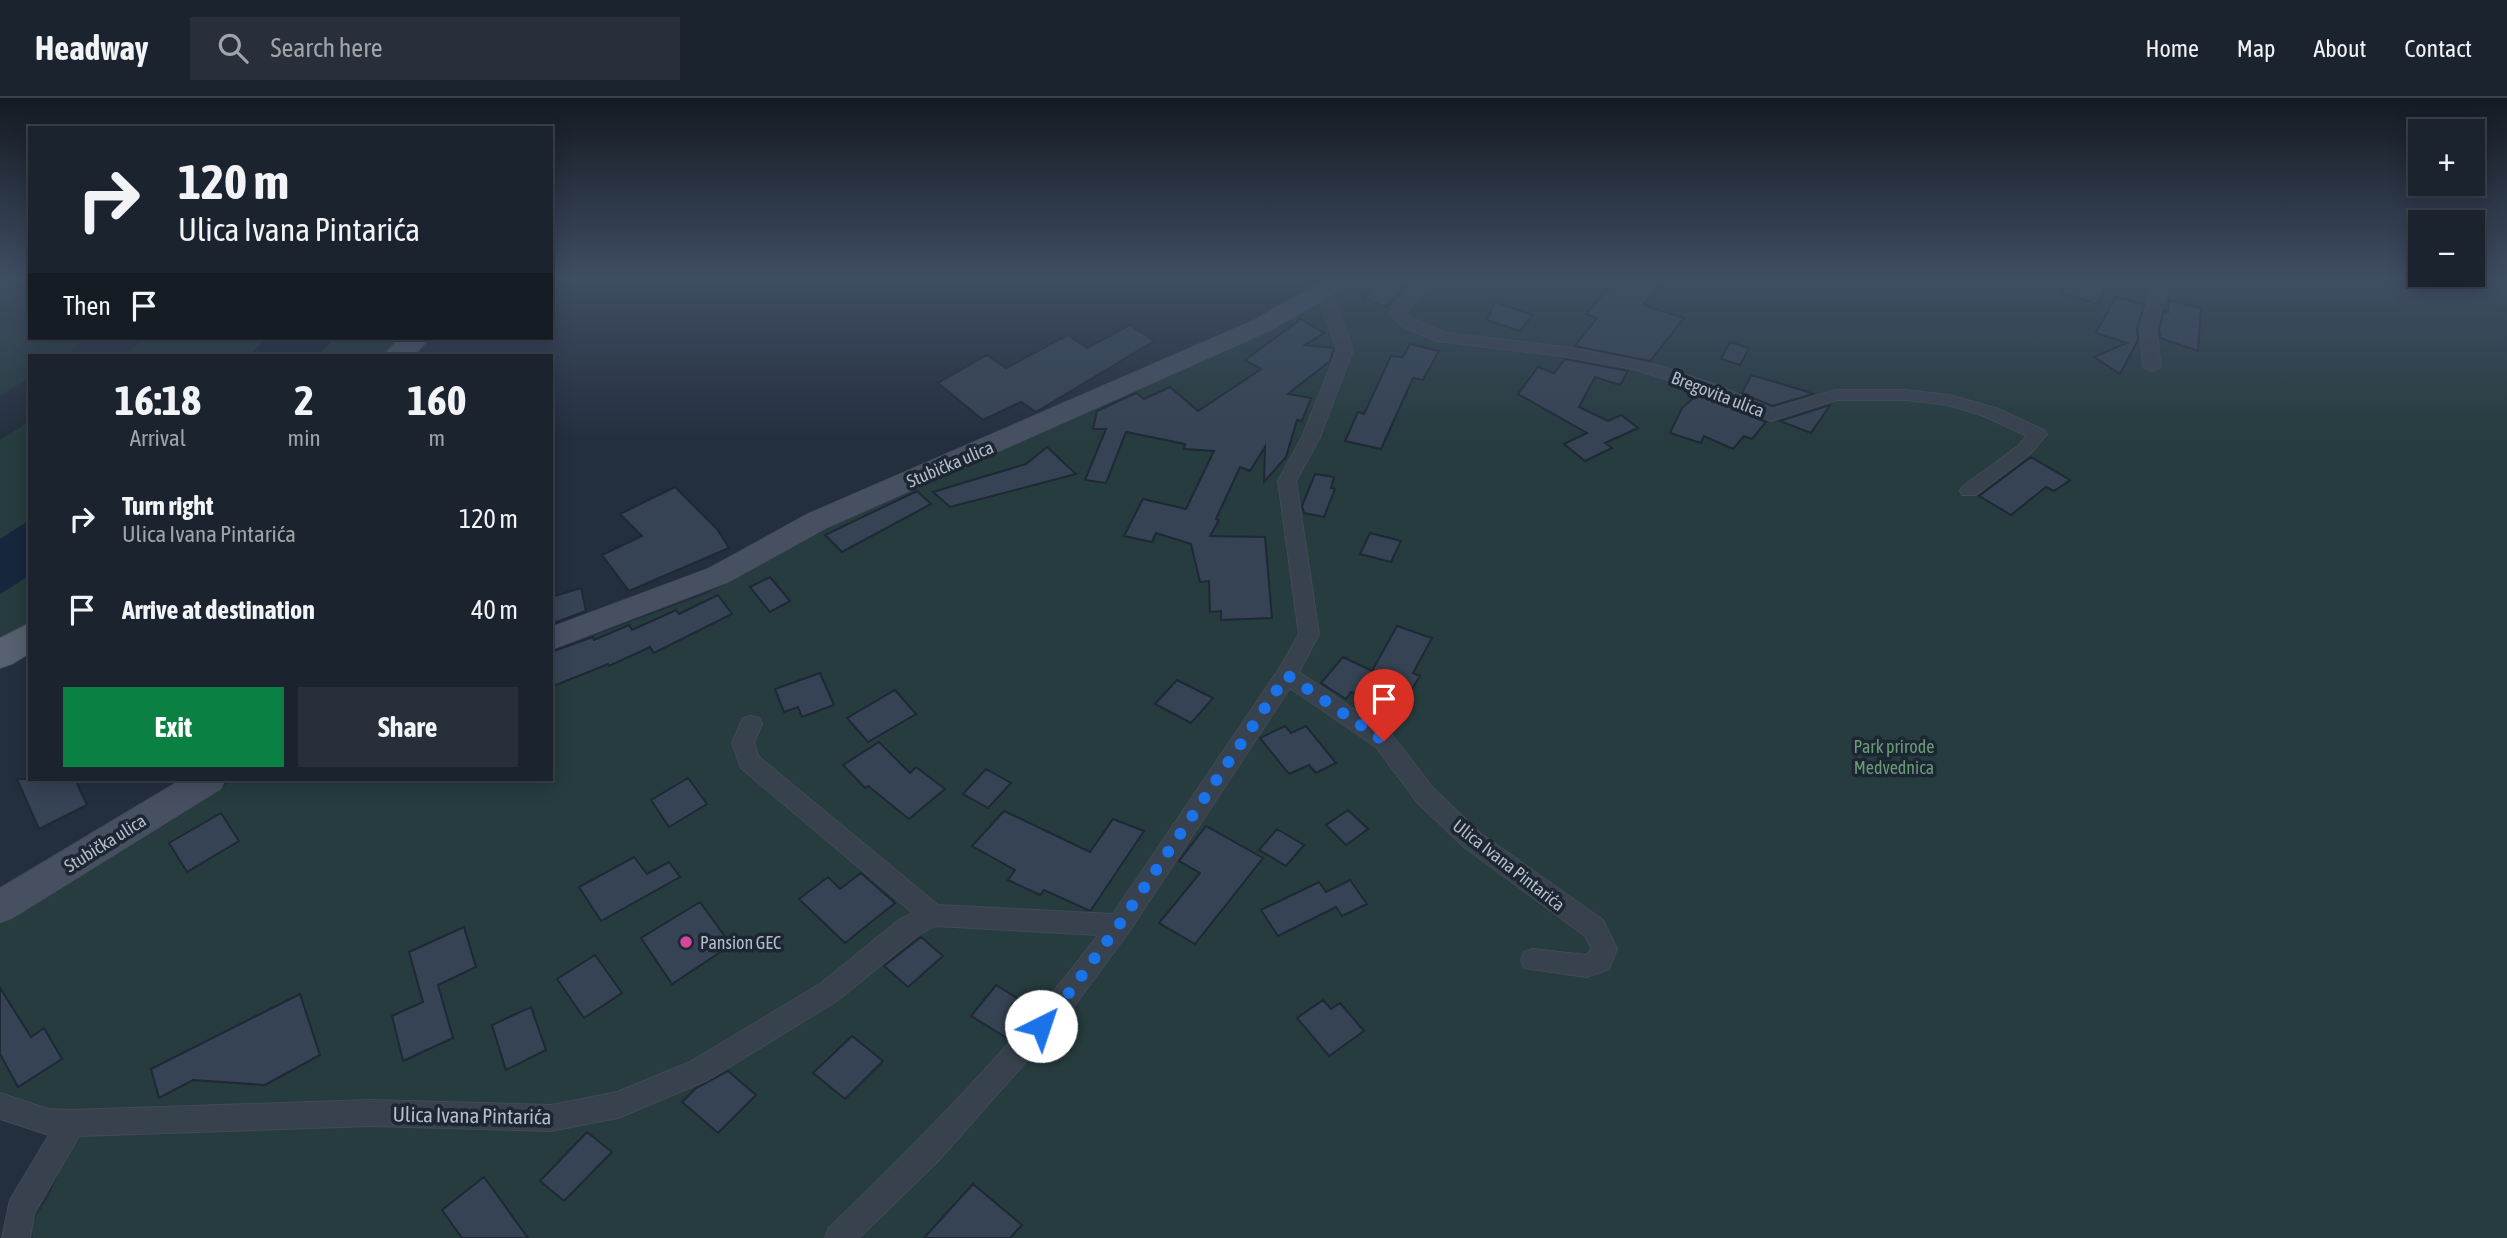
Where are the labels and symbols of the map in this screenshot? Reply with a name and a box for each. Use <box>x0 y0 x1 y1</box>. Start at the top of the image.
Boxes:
street label: Bregovita ulica <box>1669 367 1767 421</box>
street label: Stubička ulica <box>903 436 997 492</box>
pin <box>1354 669 1414 741</box>
park label: Park prirode Medvednica <box>1854 736 1934 778</box>
street label: Stubička ulica <box>60 810 150 876</box>
street label: Ulica Ivana Pintarića <box>1449 815 1569 915</box>
place label: Pansion GEC <box>700 932 781 953</box>
marker: Pansion GEC <box>678 934 694 950</box>
position arrow <box>1004 989 1078 1063</box>
street label: Ulica Ivana Pintarića <box>392 1102 552 1128</box>

